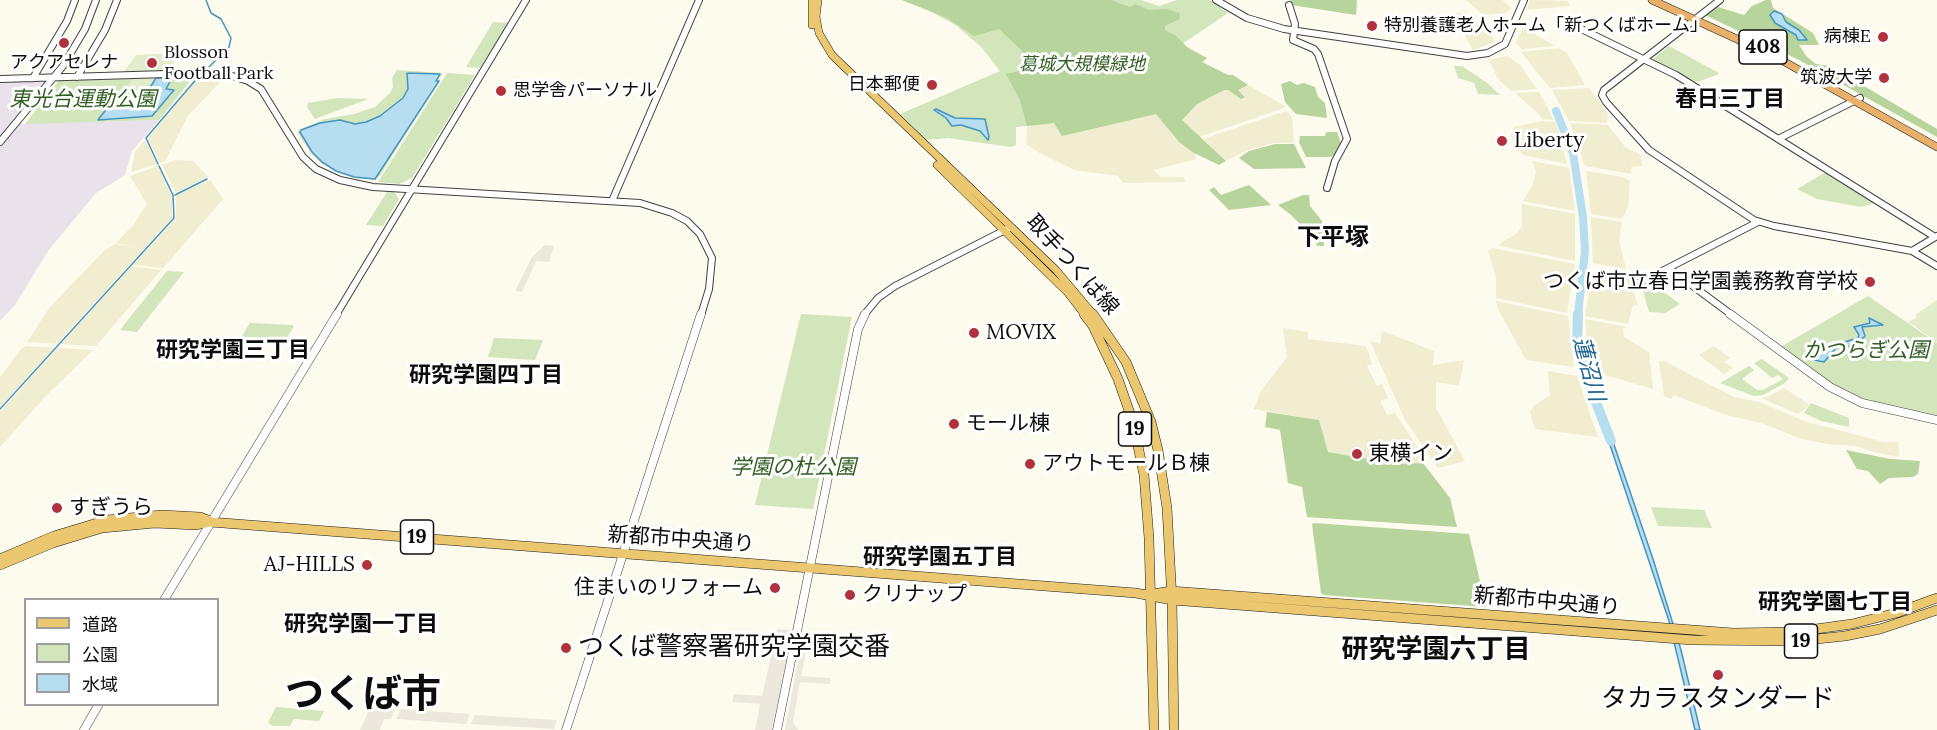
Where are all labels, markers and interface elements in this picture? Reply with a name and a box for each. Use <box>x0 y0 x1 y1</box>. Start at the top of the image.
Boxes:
place label: 特別養護老人ホーム「新つくばホーム」 <box>1384 15 1708 37</box>
marker: 特別養護老人ホーム「新つくばホーム」 <box>1365 19 1379 33</box>
place label: 病棟E <box>1824 26 1871 48</box>
road number: 408 <box>1739 30 1787 64</box>
marker: 病棟E <box>1876 30 1890 44</box>
marker: アクアセレナ <box>57 36 71 50</box>
place label: Blosson Football Park <box>164 42 273 84</box>
place label: アクアセレナ <box>10 52 118 74</box>
park label: 葛城大規模緑地 <box>1019 54 1145 76</box>
marker: Blosson Football Park <box>145 56 159 70</box>
place label: 筑波大学 <box>1800 67 1872 89</box>
marker: 筑波大学 <box>1877 71 1891 85</box>
place label: 日本郵便 <box>848 74 920 96</box>
marker: 日本郵便 <box>925 78 939 92</box>
place label: 思学舎パーソナル <box>513 80 657 102</box>
marker: 思学舎パーソナル <box>494 84 508 98</box>
park label: 東光台運動公園 <box>10 87 156 113</box>
district label: 春日三丁目 <box>1675 87 1785 113</box>
place label: Liberty <box>1514 128 1584 154</box>
marker: Liberty <box>1495 134 1509 148</box>
street label: 取手つくば線 <box>1020 210 1124 320</box>
district label: 下平塚 <box>1297 224 1369 252</box>
place label: つくば市立春日学園義務教育学校 <box>1543 269 1858 295</box>
marker: つくば市立春日学園義務教育学校 <box>1863 275 1877 289</box>
place label: MOVIX <box>986 320 1056 346</box>
marker: MOVIX <box>967 326 981 340</box>
water label: 蓮沼川 <box>1567 334 1609 404</box>
district label: 研究学園三丁目 <box>156 338 310 364</box>
park label: かつらぎ公園 <box>1803 338 1929 364</box>
district label: 研究学園四丁目 <box>409 363 563 389</box>
place label: モール棟 <box>966 411 1050 437</box>
road number: 19 <box>1118 412 1152 446</box>
marker: モール棟 <box>947 417 961 431</box>
place label: 東横イン <box>1369 441 1453 467</box>
marker: 東横イン <box>1350 447 1364 461</box>
place label: アウトモールＢ棟 <box>1042 451 1210 477</box>
park label: 学園の杜公園 <box>730 455 856 481</box>
marker: アウトモールＢ棟 <box>1023 457 1037 471</box>
place label: すぎうら <box>69 495 153 521</box>
marker: すぎうら <box>50 501 64 515</box>
road number: 19 <box>400 520 434 554</box>
street label: 新都市中央通り <box>607 522 755 558</box>
district label: 研究学園五丁目 <box>863 545 1017 571</box>
place label: AJ-HILLS <box>264 552 355 578</box>
marker: AJ-HILLS <box>360 558 374 572</box>
place label: 住まいのリフォーム <box>574 575 763 601</box>
marker: 住まいのリフォーム <box>768 581 782 595</box>
place label: クリナップ <box>862 582 967 608</box>
street label: 新都市中央通り <box>1473 583 1621 621</box>
marker: クリナップ <box>843 588 857 602</box>
district label: 研究学園七丁目 <box>1758 590 1912 616</box>
legend <box>24 598 219 706</box>
district label: 研究学園一丁目 <box>284 612 438 638</box>
text: 道路 <box>82 613 118 636</box>
road number: 19 <box>1784 624 1818 658</box>
place label: つくば警察署研究学園交番 <box>578 632 890 664</box>
district label: 研究学園六丁目 <box>1342 634 1530 666</box>
marker: つくば警察署研究学園交番 <box>559 641 573 655</box>
text: 公園 <box>82 643 118 666</box>
marker: タカラスタンダード <box>1711 668 1725 682</box>
text: 水域 <box>82 673 118 696</box>
district label: つくば市 <box>285 673 441 719</box>
place label: タカラスタンダード <box>1601 684 1835 716</box>

